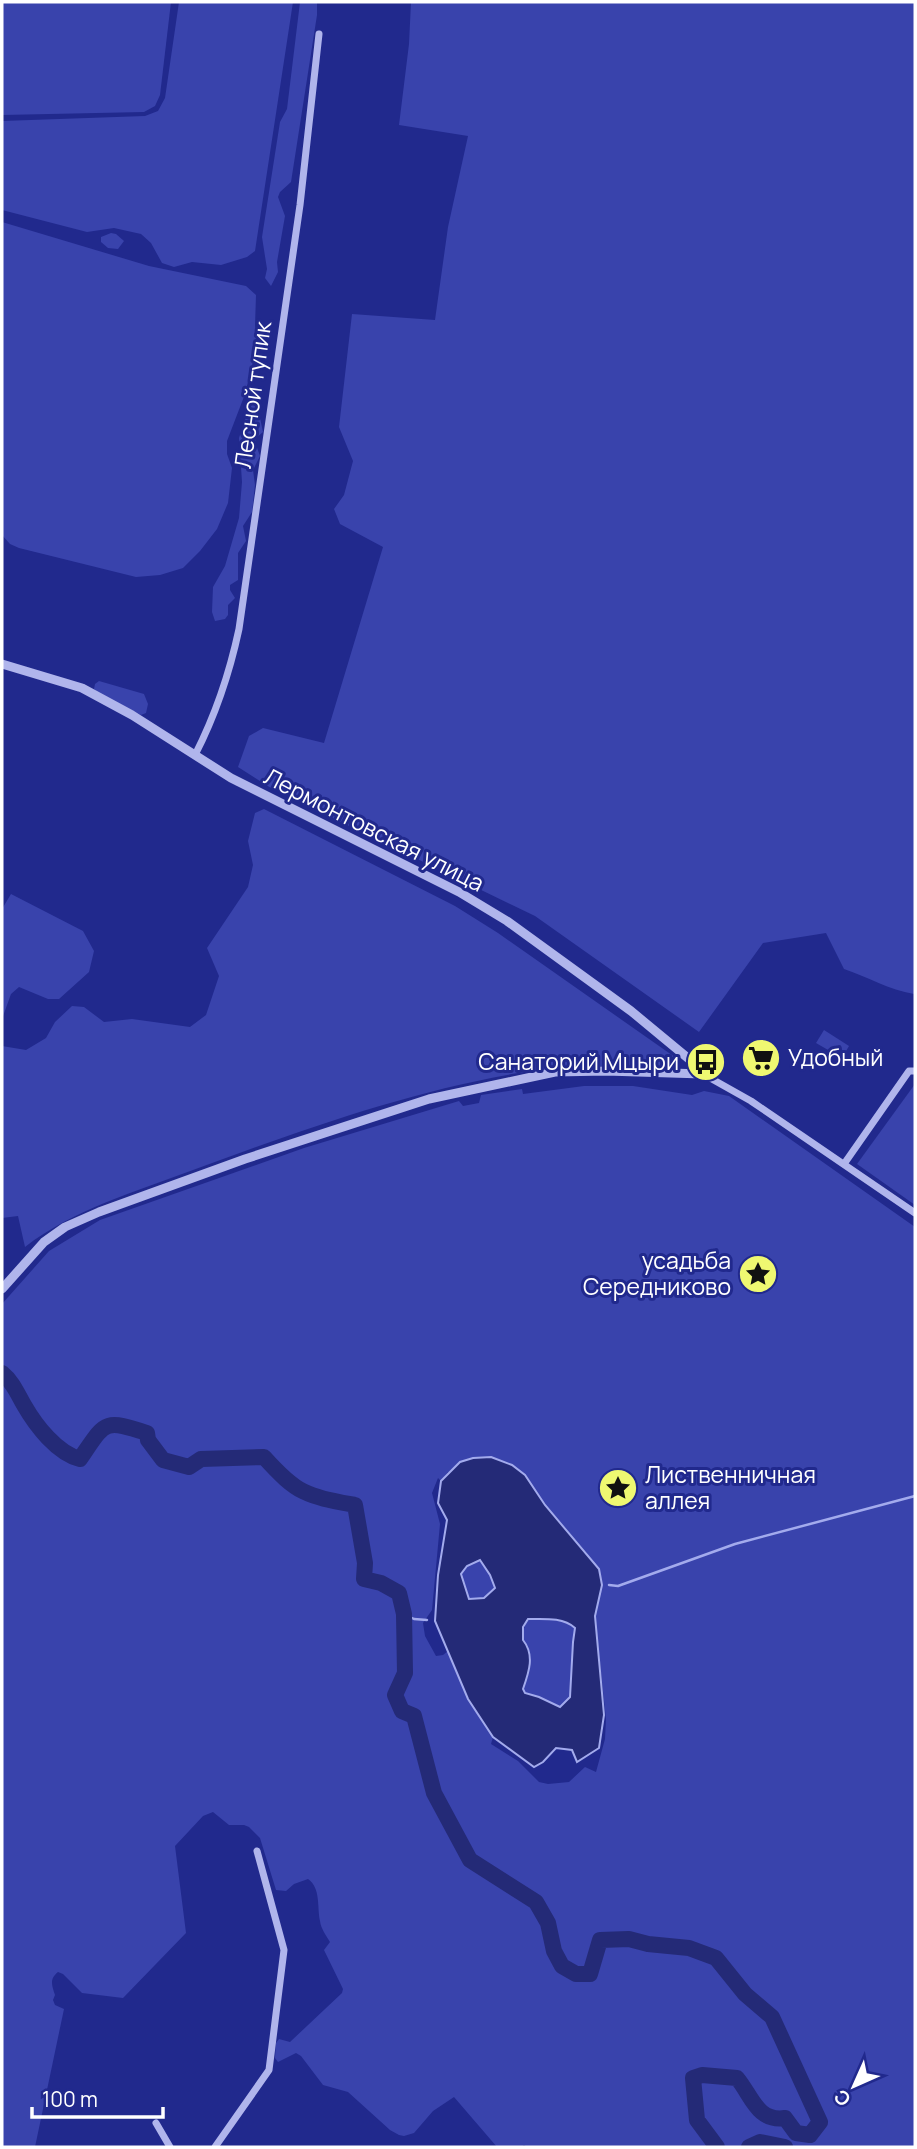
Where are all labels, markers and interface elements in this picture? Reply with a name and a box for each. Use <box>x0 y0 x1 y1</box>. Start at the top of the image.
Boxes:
street label: Лесной тупик <box>226 319 278 471</box>
street label: Лермонтовская улица <box>259 760 490 898</box>
supermarket icon: Удобный <box>740 1037 782 1079</box>
bus stop icon: Санаторий Мцыри <box>685 1041 727 1083</box>
place label: Удобный <box>788 1041 883 1073</box>
place label: Санаторий Мцыри <box>478 1045 679 1077</box>
place label: усадьба Середниково <box>583 1244 731 1302</box>
place icon: усадьба Середниково <box>737 1253 779 1295</box>
place label: Лиственничная аллея <box>645 1458 816 1516</box>
place icon: Лиственничная аллея <box>597 1467 639 1509</box>
north arrow <box>819 2051 889 2121</box>
scale bar <box>32 2076 163 2120</box>
text: С <box>828 2084 856 2112</box>
text: 100 m <box>42 2085 98 2113</box>

